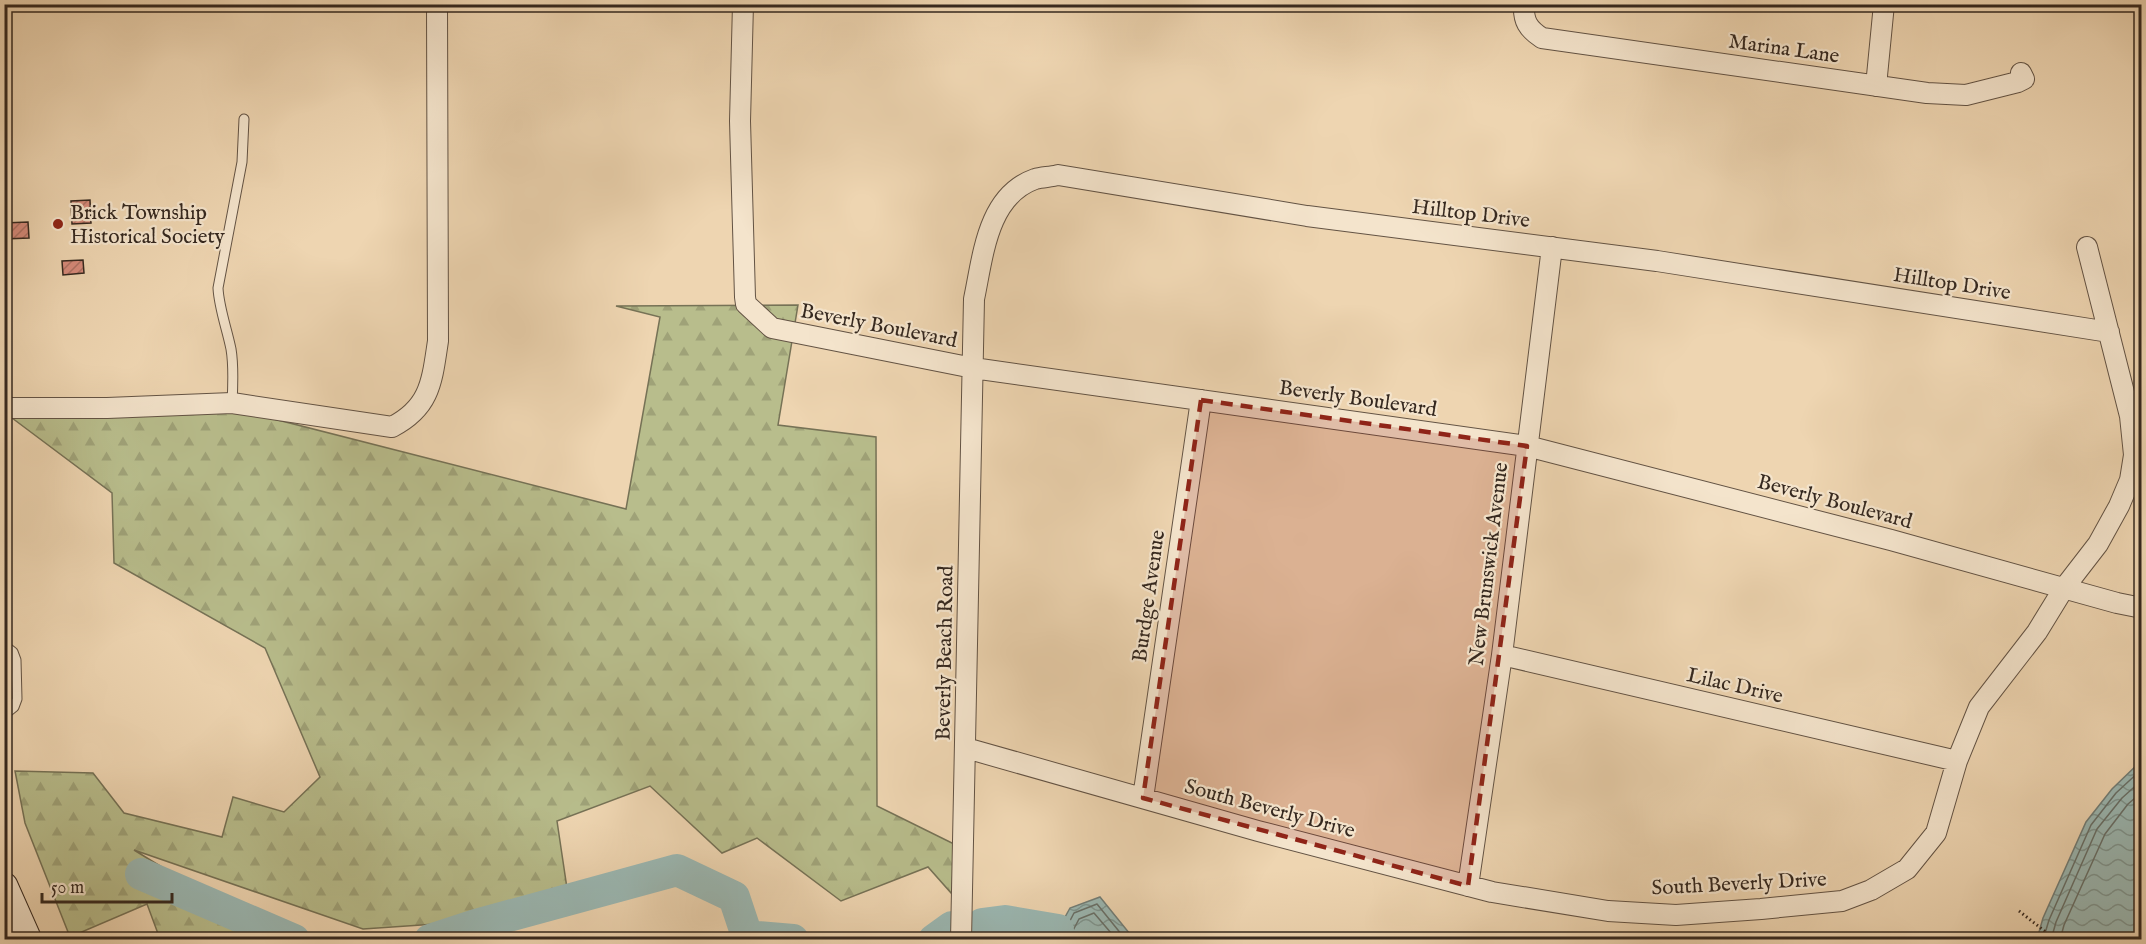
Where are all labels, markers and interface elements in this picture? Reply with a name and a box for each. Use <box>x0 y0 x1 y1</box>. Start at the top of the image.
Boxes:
street label: Marina Lane <box>1727 28 1841 71</box>
street label: Hilltop Drive <box>1410 194 1532 235</box>
place label: Brick Township Historical Society <box>70 200 226 251</box>
marker: Brick Township Historical Society <box>51 217 65 231</box>
street label: Hilltop Drive <box>1891 262 2013 307</box>
street label: Beverly Boulevard <box>798 298 960 355</box>
street label: Beverly Boulevard <box>1277 375 1439 424</box>
street label: New Brunswick Avenue <box>1464 460 1515 668</box>
street label: Beverly Boulevard <box>1754 469 1916 536</box>
street label: Burdge Avenue <box>1127 528 1172 664</box>
street label: Beverly Beach Road <box>930 564 961 741</box>
street label: Lilac Drive <box>1684 662 1786 711</box>
street label: South Beverly Drive <box>1181 774 1358 845</box>
scale bar <box>42 866 172 904</box>
street label: South Beverly Drive <box>1651 866 1828 903</box>
text: 50 m <box>51 877 84 900</box>

